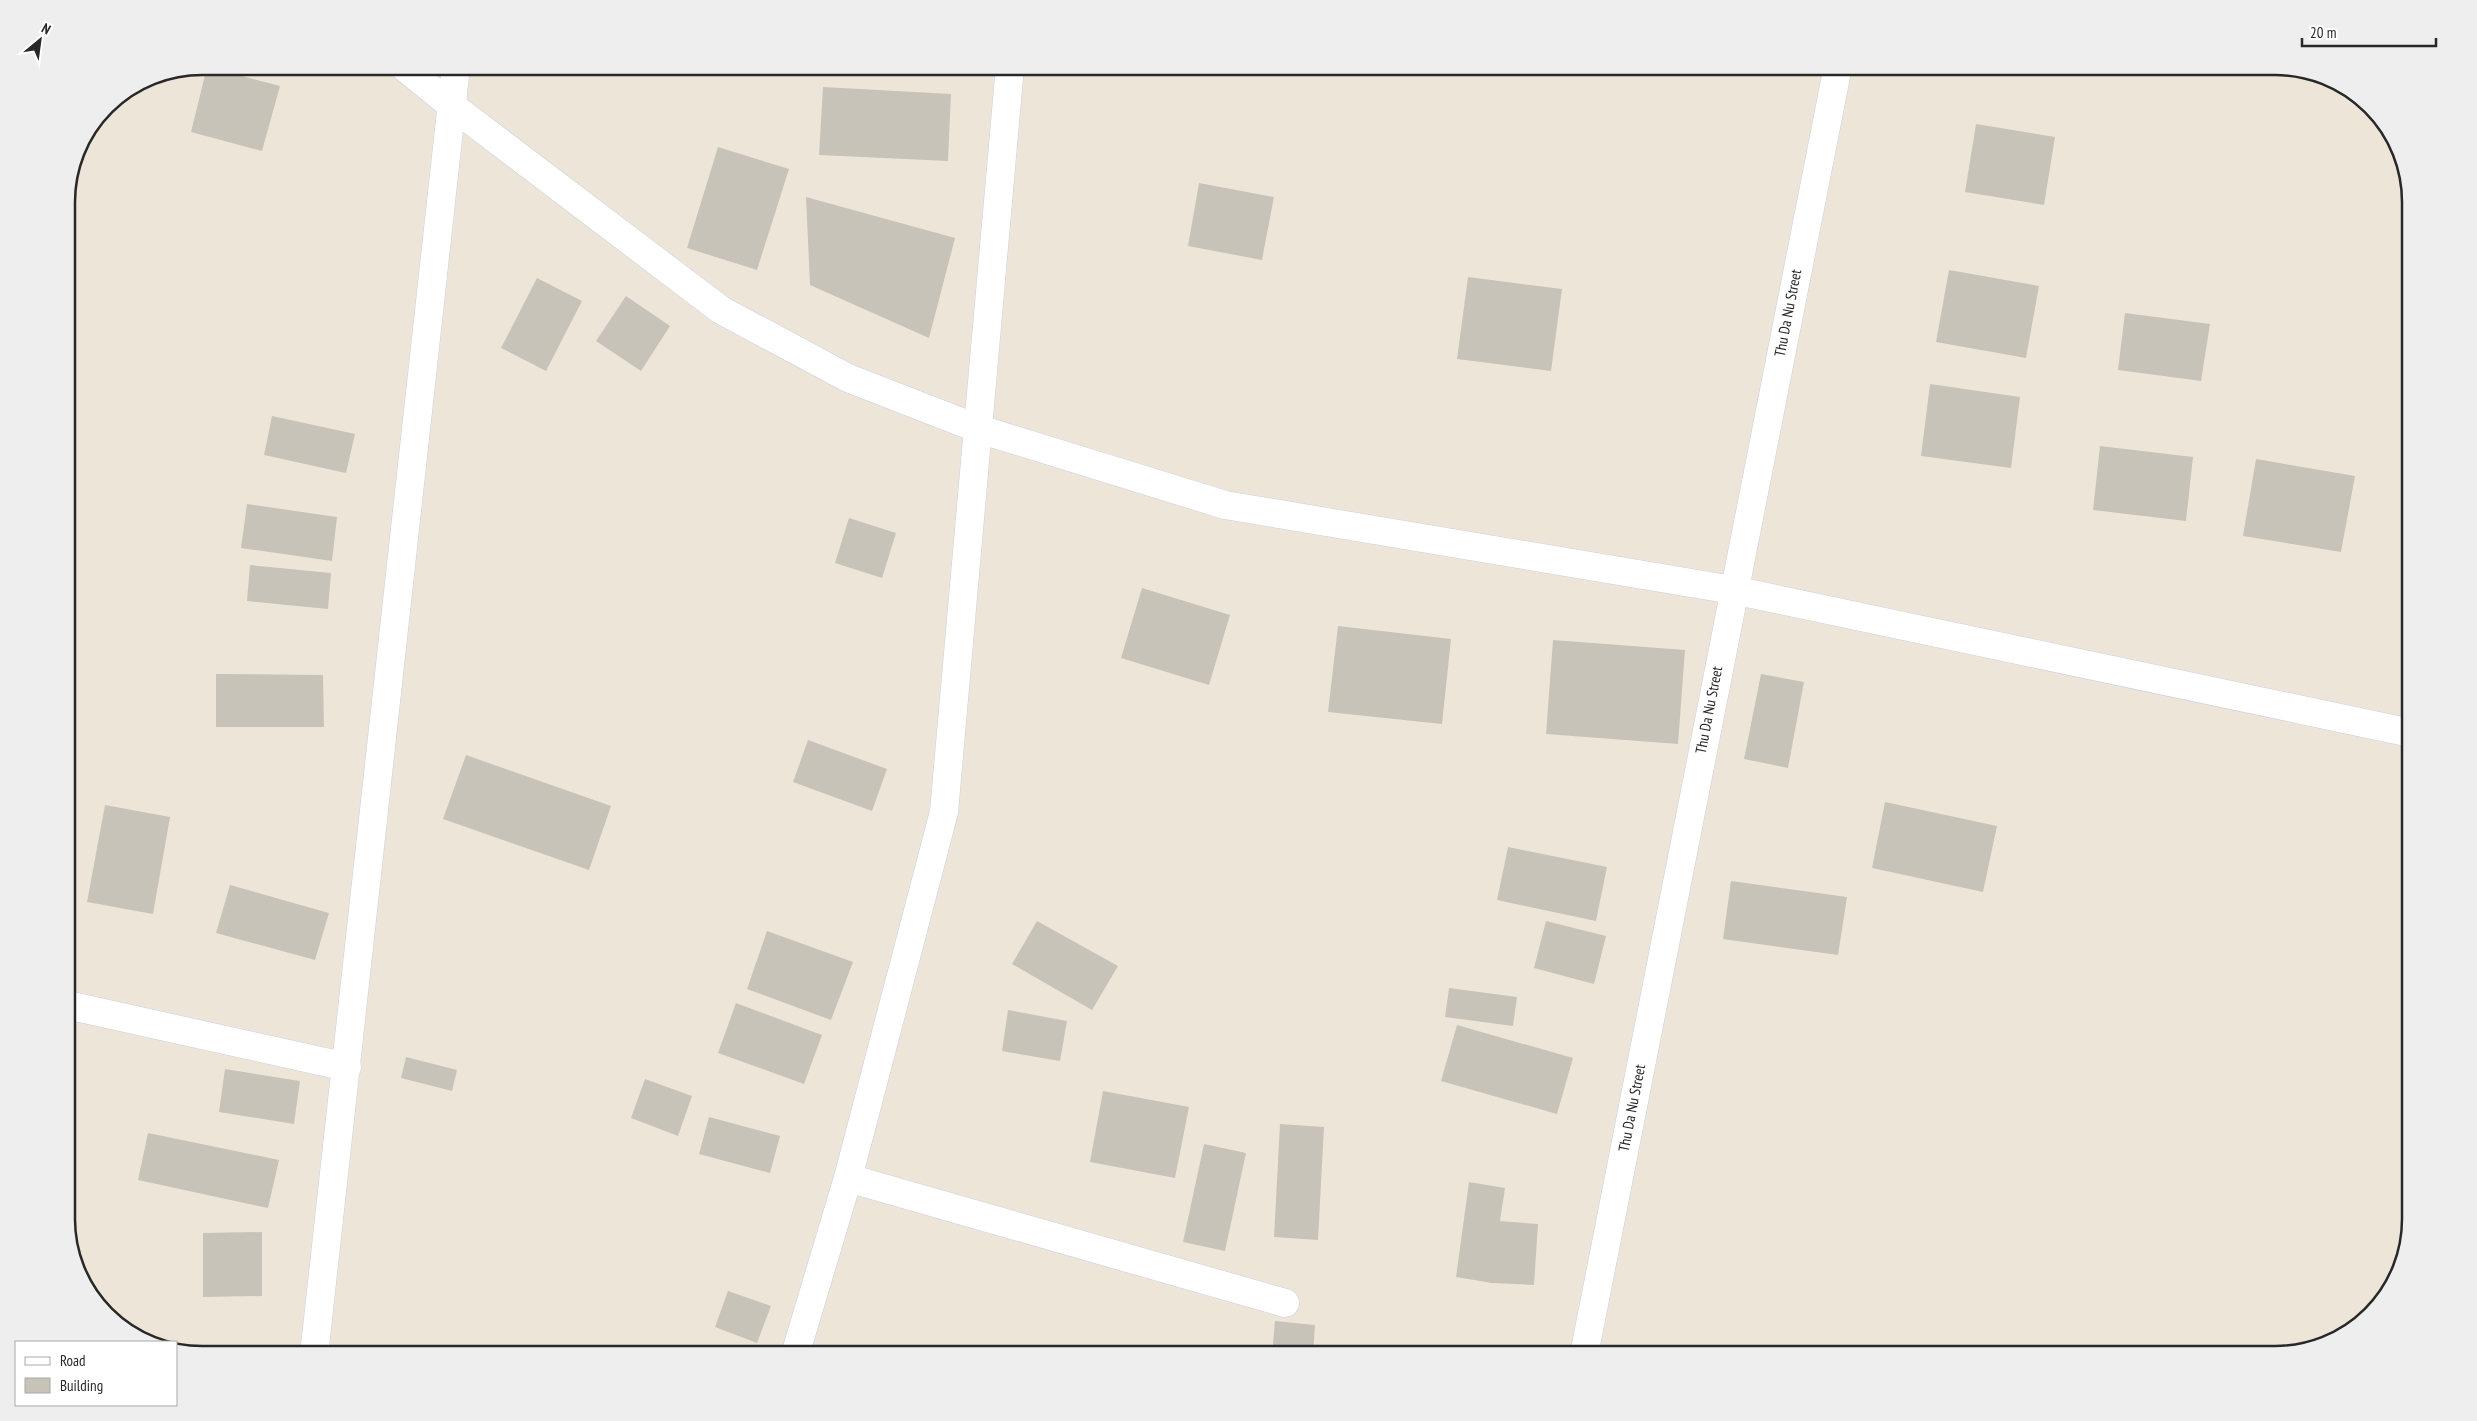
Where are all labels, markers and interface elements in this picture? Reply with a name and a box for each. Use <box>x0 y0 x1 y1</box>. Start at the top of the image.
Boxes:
north arrow <box>15 15 65 65</box>
scale bar <box>2302 15 2436 47</box>
text: N <box>39 19 54 38</box>
text: 20 m <box>2310 23 2336 42</box>
street label: Thu Da Nu Street <box>1770 267 1805 358</box>
street label: Thu Da Nu Street <box>1691 664 1726 755</box>
street label: Thu Da Nu Street <box>1614 1062 1649 1153</box>
legend <box>15 1341 178 1406</box>
text: Road <box>60 1351 86 1370</box>
text: Building <box>60 1376 103 1395</box>

